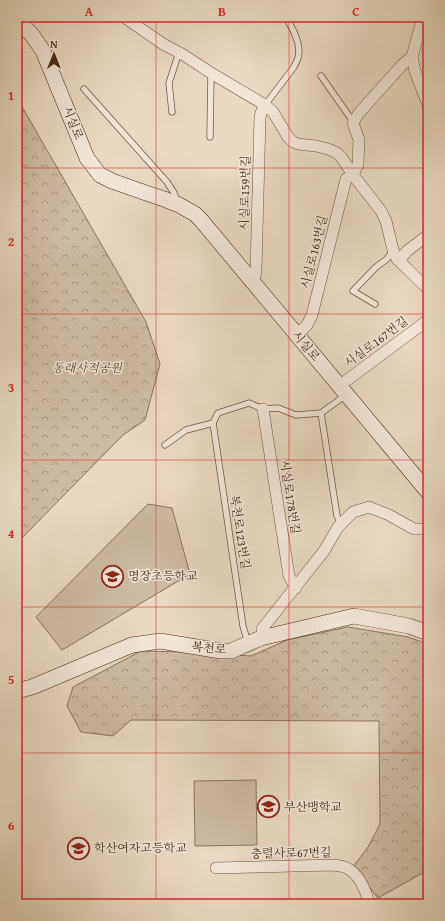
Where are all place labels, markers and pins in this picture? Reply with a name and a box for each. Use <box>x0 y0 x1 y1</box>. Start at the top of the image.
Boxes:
school or university icon: 명장초등학교 <box>99 563 125 589</box>
place label: 명장초등학교 <box>128 567 198 584</box>
school or university icon: 부산맹학교 <box>256 794 282 820</box>
place label: 부산맹학교 <box>284 798 342 815</box>
school or university icon: 학산여자고등학교 <box>65 835 91 861</box>
place label: 학산여자고등학교 <box>94 839 187 856</box>

